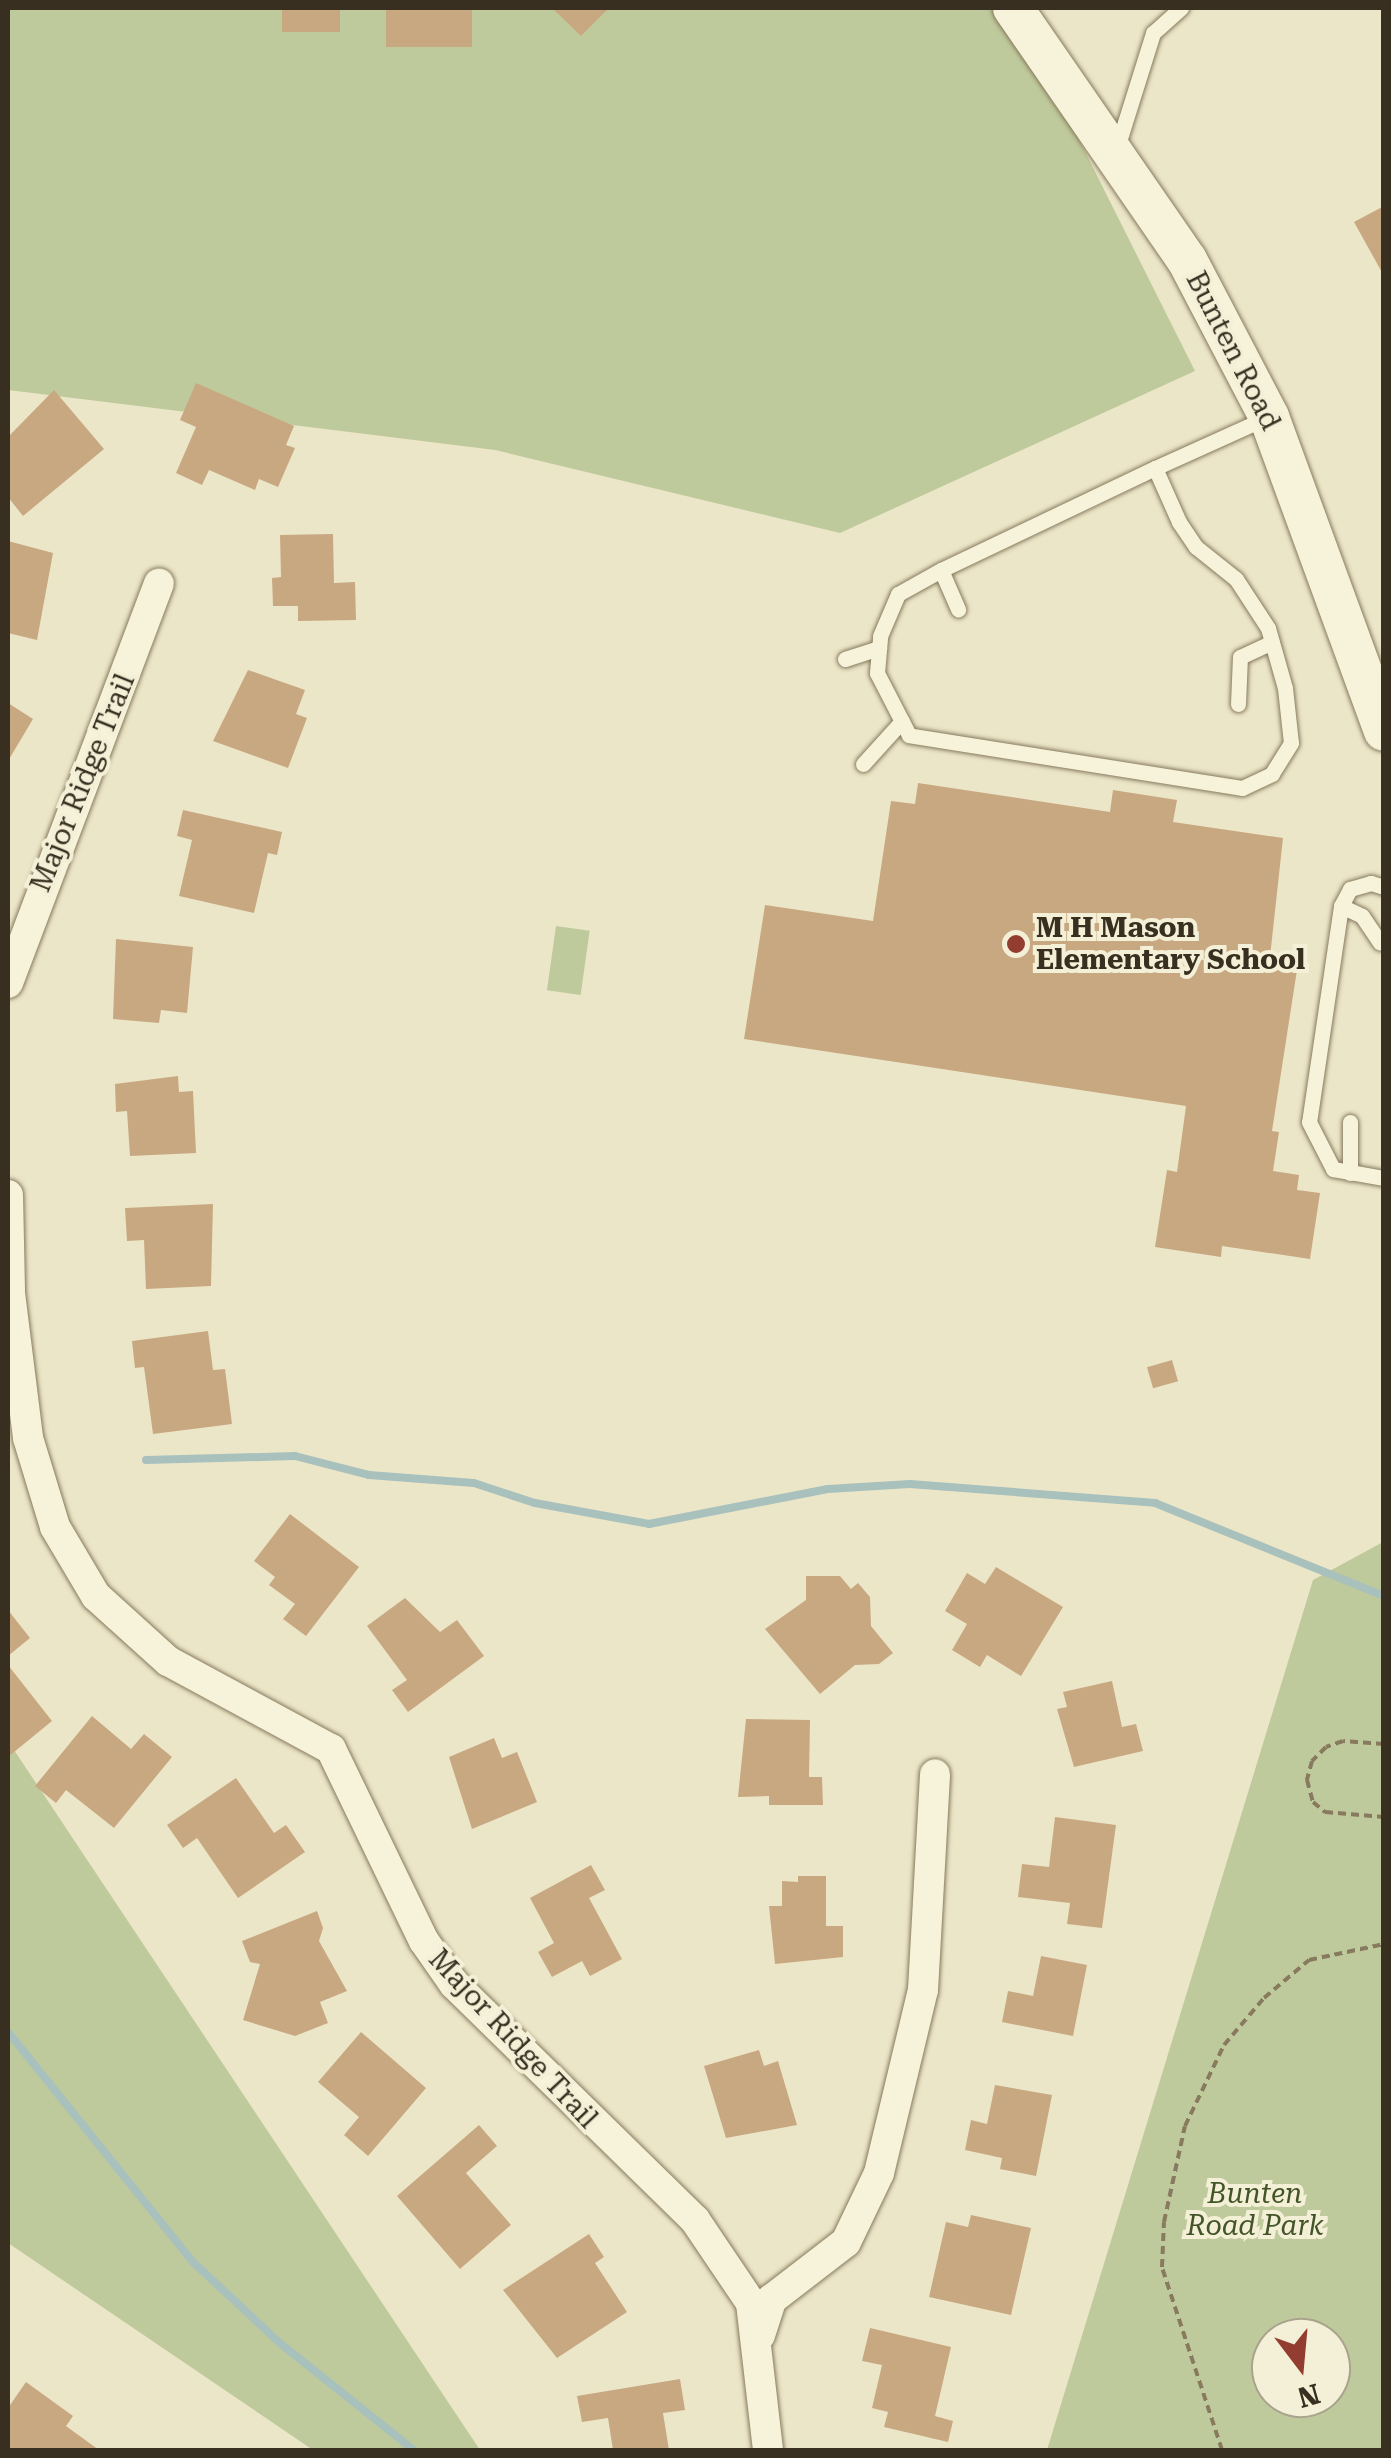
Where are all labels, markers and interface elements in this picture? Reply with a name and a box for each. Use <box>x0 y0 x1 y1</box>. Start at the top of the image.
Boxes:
street label: Bunten Road <box>1179 266 1287 436</box>
street label: Major Ridge Trail <box>24 669 142 897</box>
place label: M H Mason Elementary School <box>1036 911 1305 977</box>
marker: M H Mason Elementary School <box>1005 933 1027 955</box>
street label: Major Ridge Trail <box>422 1943 604 2135</box>
park label: Bunten Road Park <box>1186 2177 1324 2243</box>
north arrow <box>1251 2318 1351 2418</box>
text: N <box>1294 2377 1324 2414</box>

